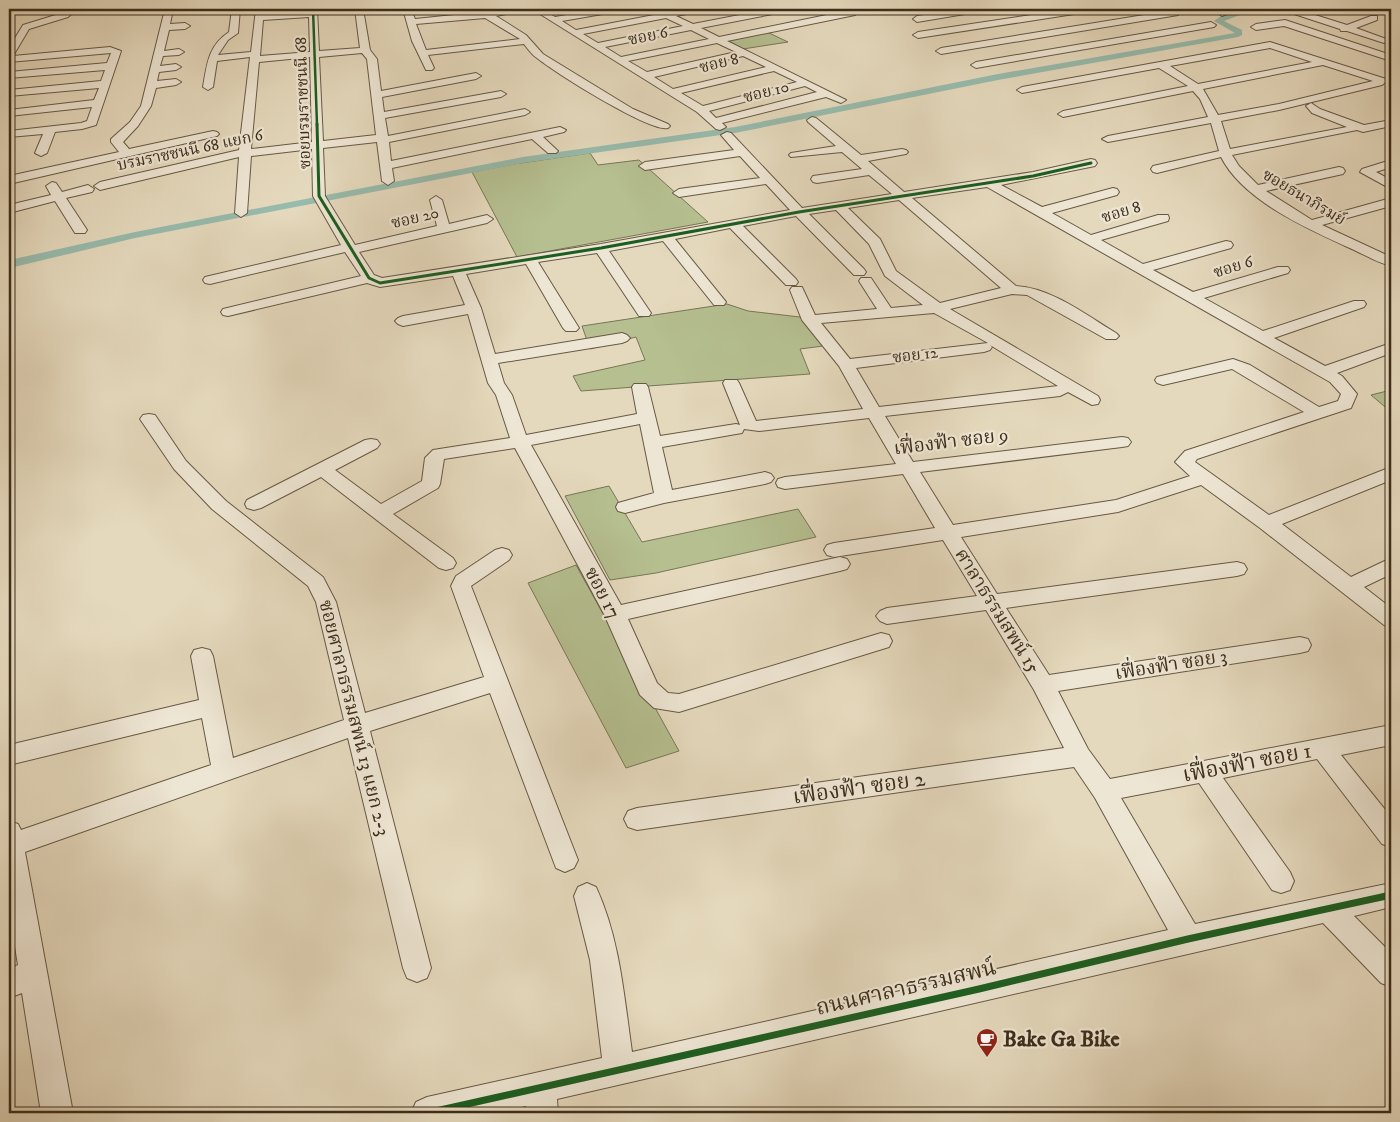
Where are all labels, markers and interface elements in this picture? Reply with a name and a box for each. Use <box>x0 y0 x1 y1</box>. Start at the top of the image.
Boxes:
street label: ซอย 6 <box>626 22 670 50</box>
street label: ซอยบรมราชชนนี 68 <box>291 37 315 169</box>
street label: ซอย 8 <box>697 48 741 78</box>
street label: ซอย 10 <box>741 77 791 107</box>
street label: บรมราชชนนี 68 แยก 6 <box>115 125 265 175</box>
street label: ซอยธนาภิรมย์ <box>1259 164 1349 230</box>
street label: ซอย 8 <box>1099 197 1143 227</box>
street label: ซอย 20 <box>389 203 441 233</box>
street label: ซอย 6 <box>1211 251 1256 282</box>
street label: ซอย 12 <box>891 342 939 368</box>
street label: เฟื่องฟ้า ซอย 9 <box>892 420 1010 460</box>
street label: ศาลาธรรมสพน์ 15 <box>949 544 1046 678</box>
street label: ซอย 17 <box>579 563 625 623</box>
street label: ซอยศาลาธรรมสพน์ 13 แยก 2-3 <box>314 597 395 838</box>
street label: เฟื่องฟ้า ซอย 3 <box>1113 641 1229 685</box>
street label: เฟื่องฟ้า ซอย 1 <box>1180 733 1314 789</box>
street label: เฟื่องฟ้า ซอย 2 <box>791 761 927 811</box>
street label: ถนนศาลาธรรมสพน์ <box>813 954 999 1022</box>
place label: Bake Ga Bike <box>1003 1026 1120 1053</box>
cafe icon: Bake Ga Bike <box>975 1027 999 1058</box>

